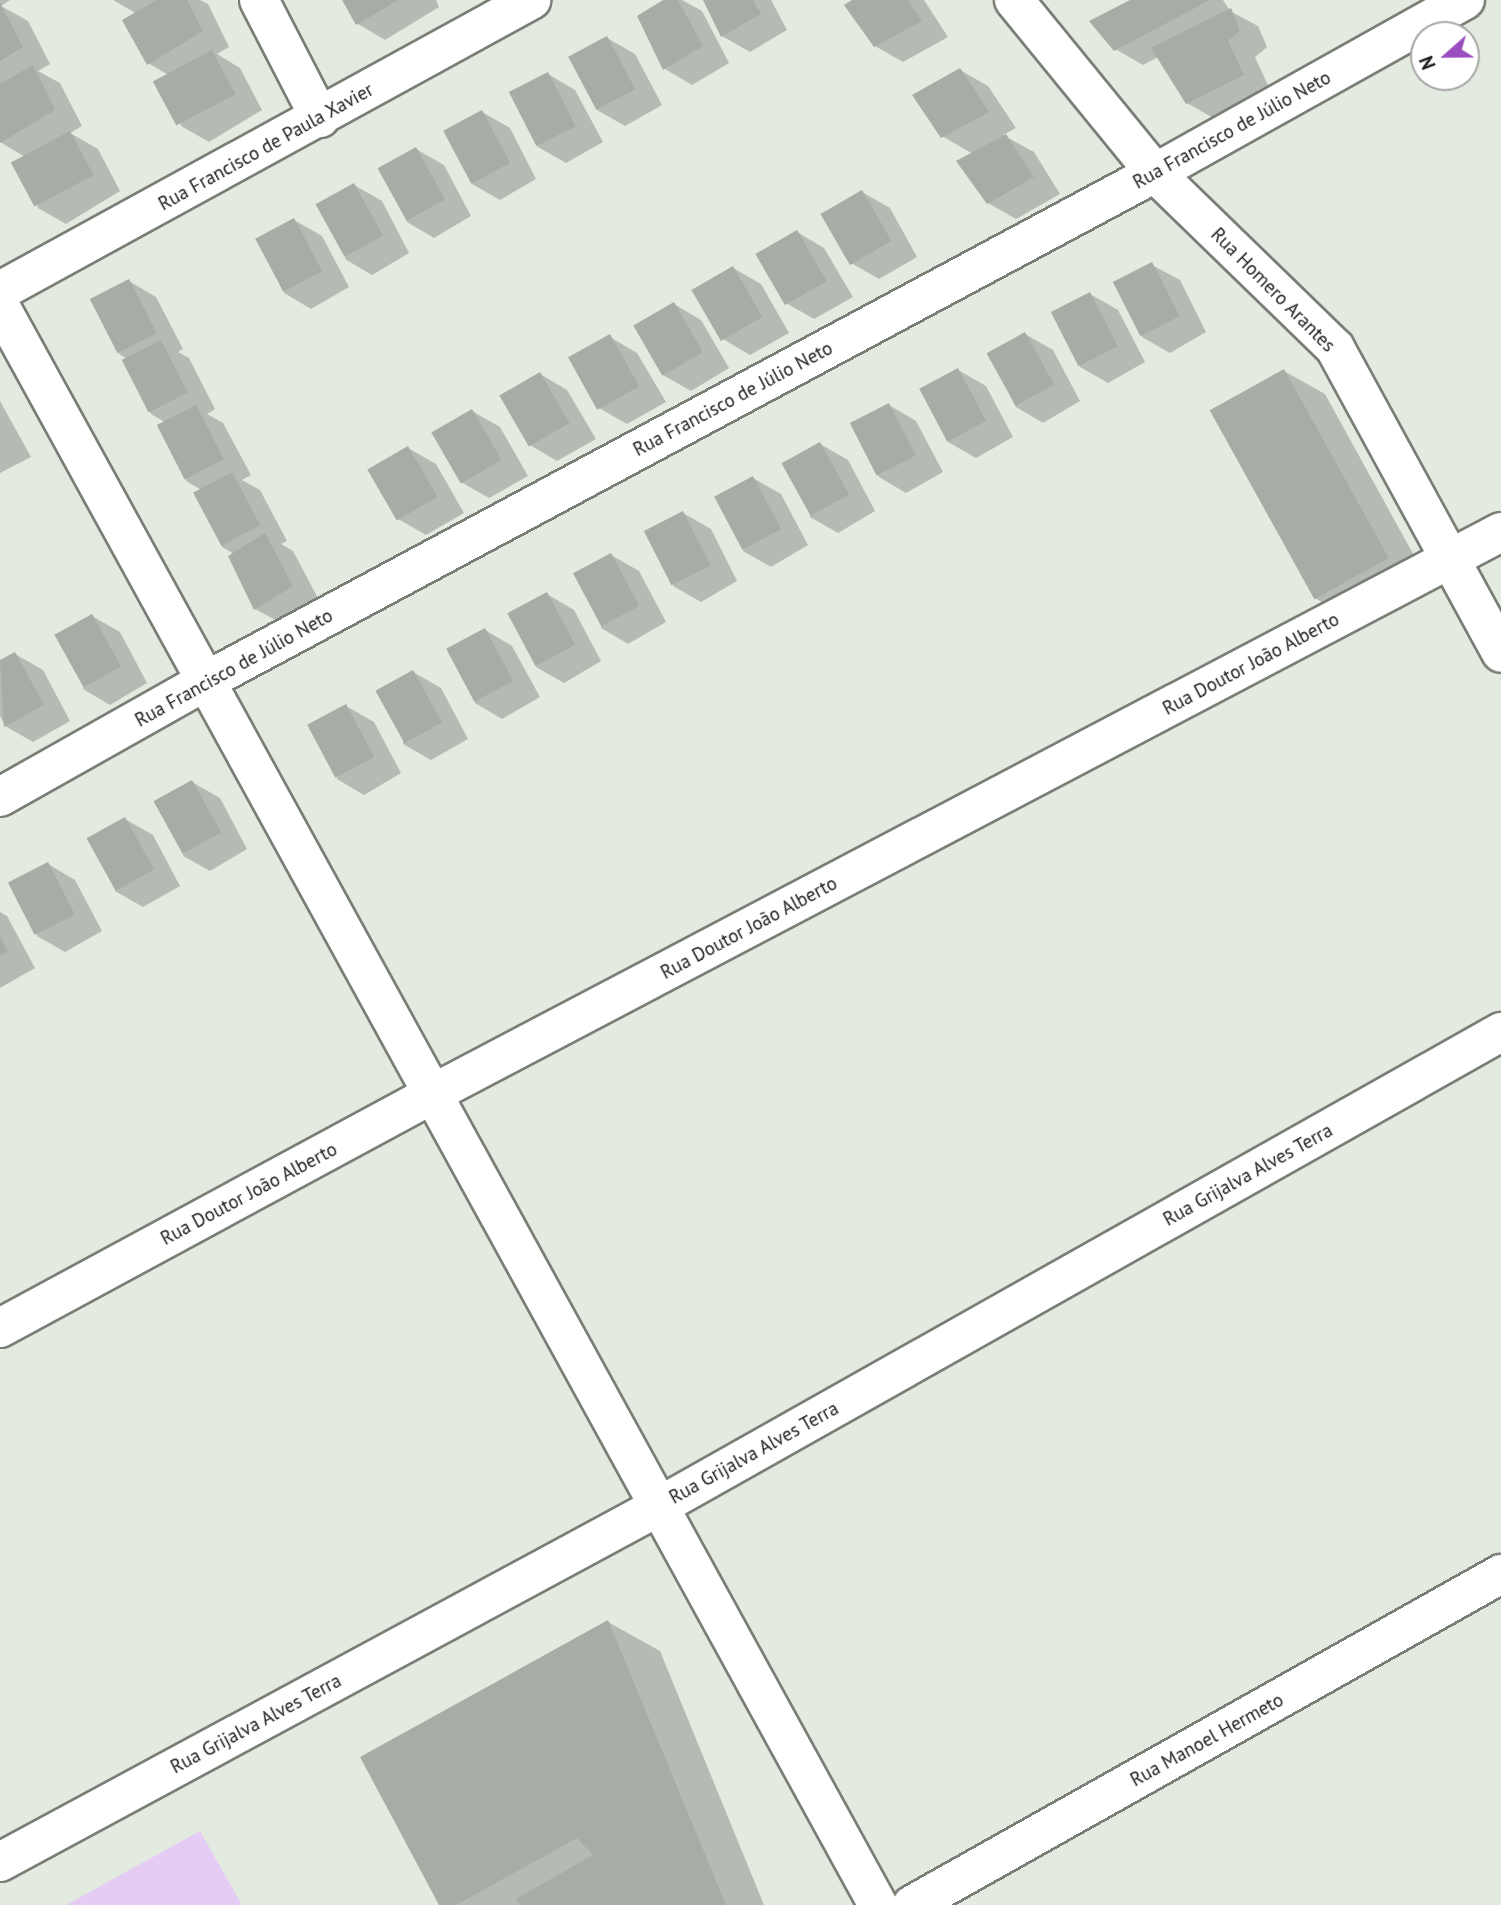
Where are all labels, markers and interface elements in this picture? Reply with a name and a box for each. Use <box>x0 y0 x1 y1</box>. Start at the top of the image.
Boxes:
north arrow <box>1410 21 1480 91</box>
text: N <box>1414 53 1441 73</box>
street label: Rua Francisco de Júlio Neto <box>1129 66 1335 194</box>
street label: Rua Francisco de Paula Xavier <box>154 78 378 216</box>
street label: Rua Homero Arantes <box>1206 223 1340 357</box>
street label: Rua Francisco de Júlio Neto <box>629 337 837 461</box>
street label: Rua Francisco de Júlio Neto <box>131 604 337 732</box>
street label: Rua Doutor João Alberto <box>1159 608 1343 720</box>
street label: Rua Doutor João Alberto <box>657 872 841 984</box>
street label: Rua Grijalva Alves Terra <box>1159 1119 1337 1231</box>
street label: Rua Doutor João Alberto <box>157 1138 341 1250</box>
street label: Rua Grijalva Alves Terra <box>665 1397 843 1509</box>
street label: Rua Grijalva Alves Terra <box>166 1669 346 1779</box>
street label: Rua Manoel Hermeto <box>1126 1688 1288 1792</box>

